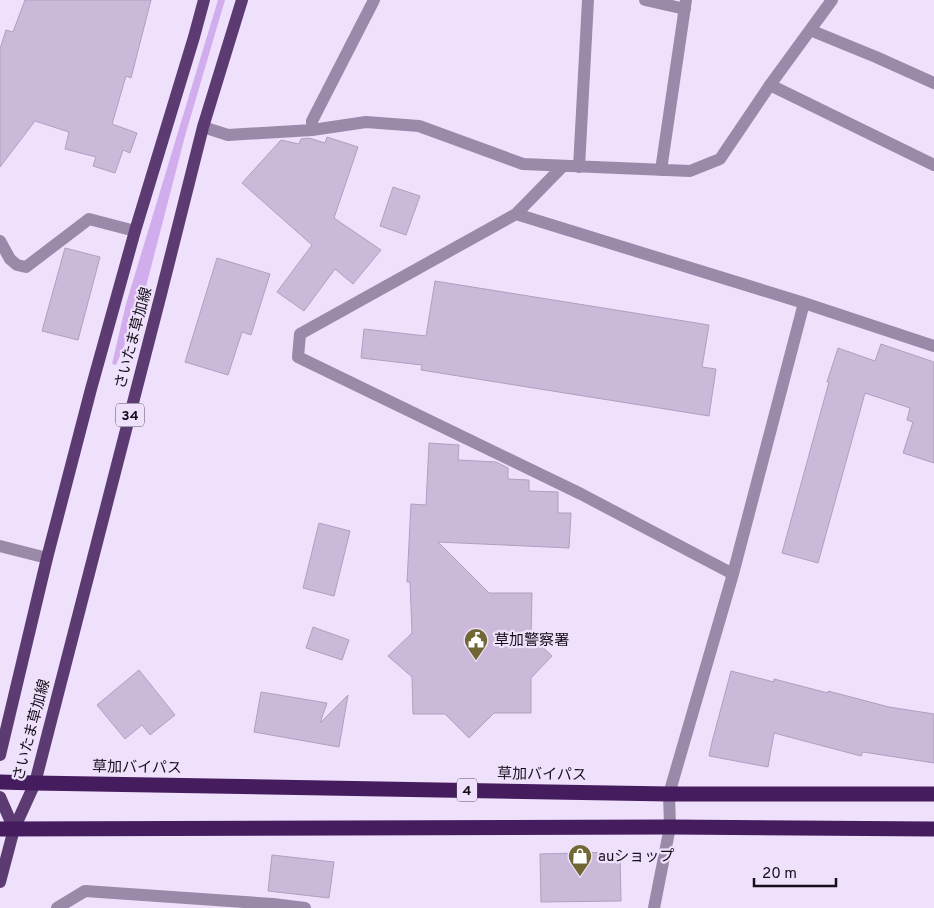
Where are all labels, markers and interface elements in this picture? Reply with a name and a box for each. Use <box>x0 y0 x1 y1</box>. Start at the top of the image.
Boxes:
street label: さいたま草加線 <box>112 285 157 391</box>
road number: 34 <box>116 404 144 426</box>
public building icon: 草加警察署 <box>463 627 489 661</box>
place label: 草加警察署 <box>494 632 569 651</box>
street label: さいたま草加線 <box>10 677 55 783</box>
street label: 草加バイパス <box>92 758 182 779</box>
street label: 草加バイパス <box>497 765 587 786</box>
road number: 4 <box>457 778 477 802</box>
shop icon: auショップ <box>567 843 593 877</box>
place label: auショップ <box>598 848 674 867</box>
scale bar <box>754 856 836 888</box>
text: 20 m <box>762 865 797 884</box>

